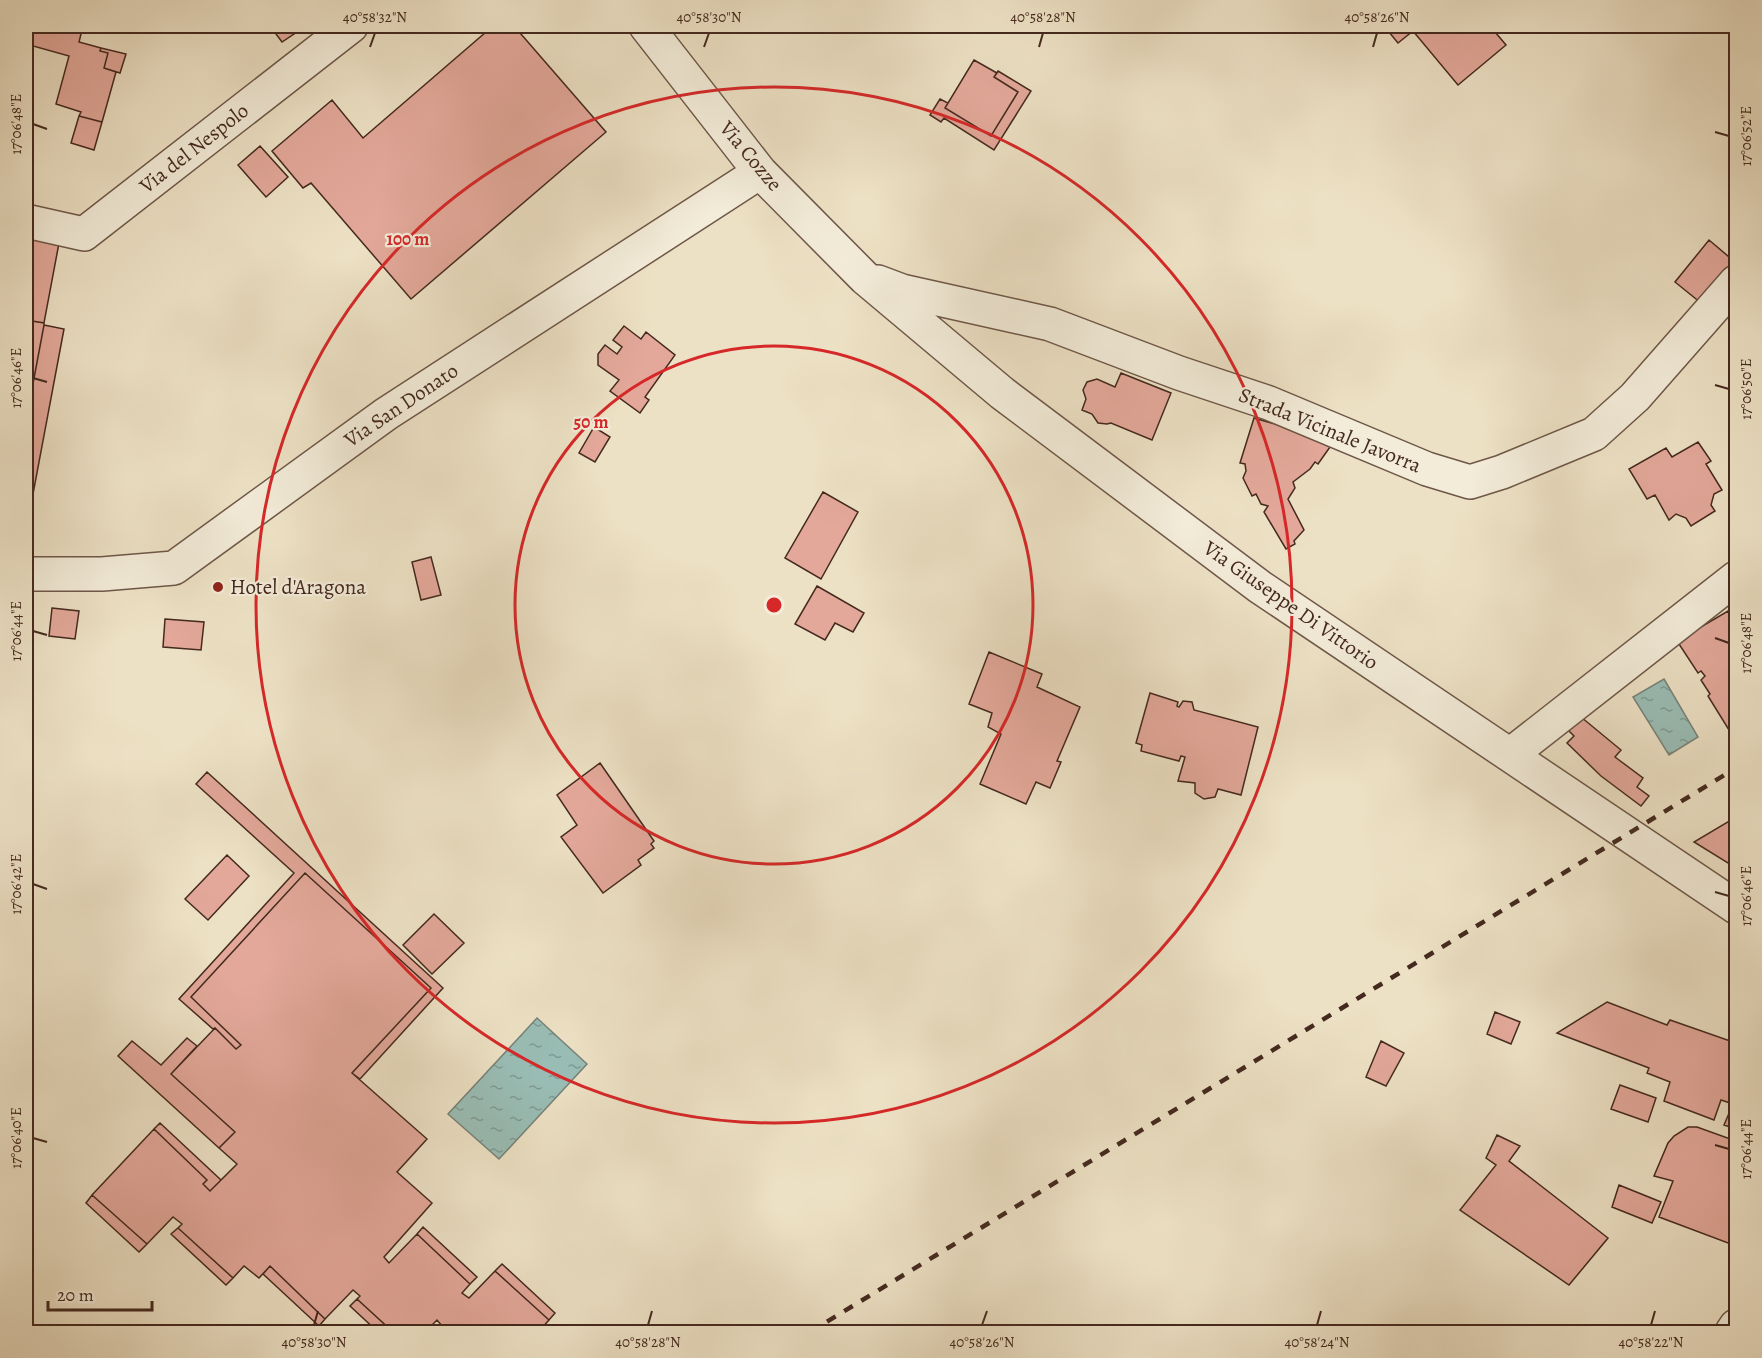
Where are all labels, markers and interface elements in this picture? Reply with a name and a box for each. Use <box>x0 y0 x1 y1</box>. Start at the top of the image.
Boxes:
text: 40°58'32"N <box>343 7 407 27</box>
text: 40°58'30"N <box>676 7 742 27</box>
text: 40°58'28"N <box>1010 7 1076 27</box>
text: 40°58'26"N <box>1345 7 1410 27</box>
text: 17°06'48"E <box>6 94 26 154</box>
street label: Via del Nespolo <box>133 96 254 200</box>
text: 17°06'52"E <box>1736 106 1756 166</box>
street label: Via Cozze <box>713 114 789 197</box>
text: 100 m <box>387 227 429 251</box>
text: 17°06'46"E <box>6 348 26 408</box>
street label: Via San Donato <box>338 357 464 454</box>
text: 17°06'50"E <box>1736 358 1756 420</box>
street label: Strada Vicinale Javorra <box>1235 381 1426 479</box>
text: 50 m <box>574 410 608 434</box>
street label: Via Giuseppe Di Vittorio <box>1197 533 1384 676</box>
place label: Hotel d'Aragona <box>230 573 366 601</box>
marker: Hotel d'Aragona <box>211 580 225 594</box>
centre of rings <box>764 595 784 615</box>
text: 17°06'44"E <box>6 601 26 661</box>
text: 17°06'48"E <box>1736 613 1756 673</box>
text: 17°06'42"E <box>6 854 26 914</box>
text: 17°06'46"E <box>1736 866 1756 926</box>
text: 17°06'40"E <box>6 1107 26 1169</box>
text: 17°06'44"E <box>1736 1119 1756 1179</box>
scale bar <box>48 1274 152 1312</box>
text: 20 m <box>57 1283 94 1307</box>
text: 40°58'30"N <box>281 1332 347 1352</box>
text: 40°58'28"N <box>615 1332 681 1352</box>
text: 40°58'26"N <box>950 1332 1015 1352</box>
text: 40°58'24"N <box>1285 1332 1350 1352</box>
text: 40°58'22"N <box>1618 1332 1684 1352</box>

